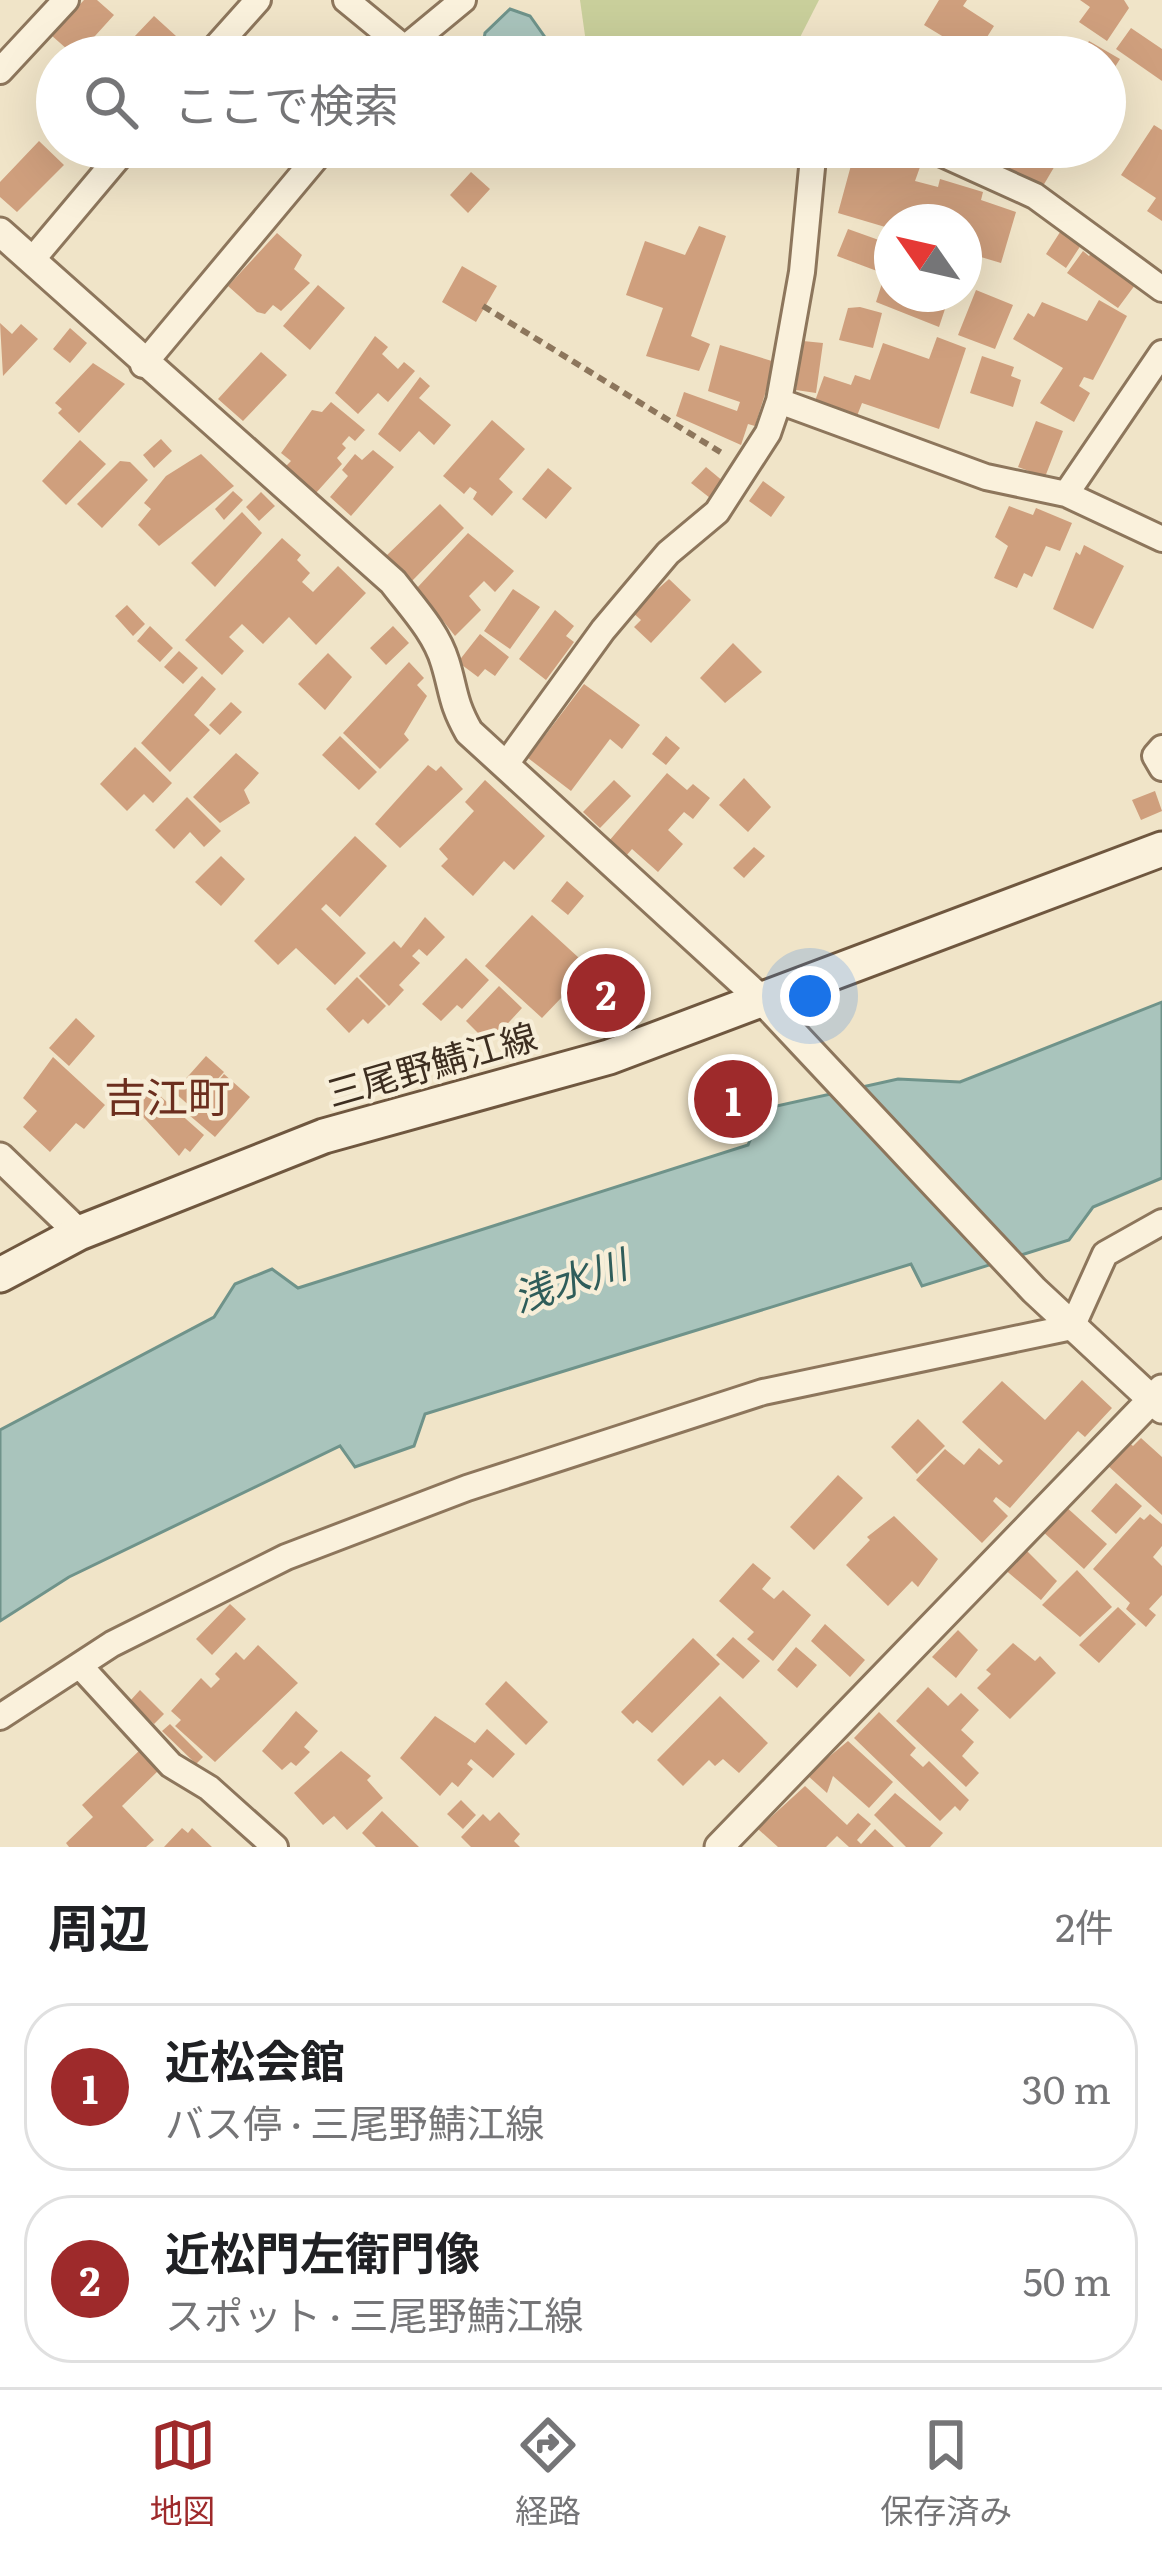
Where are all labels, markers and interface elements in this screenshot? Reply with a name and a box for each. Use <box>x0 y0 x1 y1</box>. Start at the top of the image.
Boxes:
search box <box>36 36 1126 168</box>
icon: search <box>78 69 144 135</box>
text: ここで検索 <box>174 69 399 136</box>
north arrow <box>874 204 982 312</box>
pin: 2 <box>567 948 645 1038</box>
your location <box>780 966 840 1026</box>
street label: 三尾野鯖江線 <box>320 1007 542 1118</box>
pin: 1 <box>694 1054 772 1144</box>
district label: 吉江町 <box>104 1064 230 1126</box>
water label: 浅水川 <box>504 1231 637 1324</box>
text: 周辺 <box>48 1887 150 1963</box>
text: 2件 <box>1055 1896 1114 1954</box>
text: 近松会館 <box>165 2025 345 2092</box>
text: 1 <box>82 2058 98 2116</box>
text: 30 m <box>1022 2058 1111 2116</box>
text: バス停 · 三尾野鯖江線 <box>165 2092 545 2150</box>
text: 近松門左衛門像 <box>165 2217 480 2284</box>
text: 2 <box>80 2250 100 2308</box>
text: 50 m <box>1023 2250 1111 2308</box>
text: スポット · 三尾野鯖江線 <box>165 2284 584 2342</box>
tab: 地図 <box>150 2412 216 2533</box>
tab: 経路 <box>515 2412 581 2533</box>
tab: 保存済み <box>880 2412 1012 2533</box>

